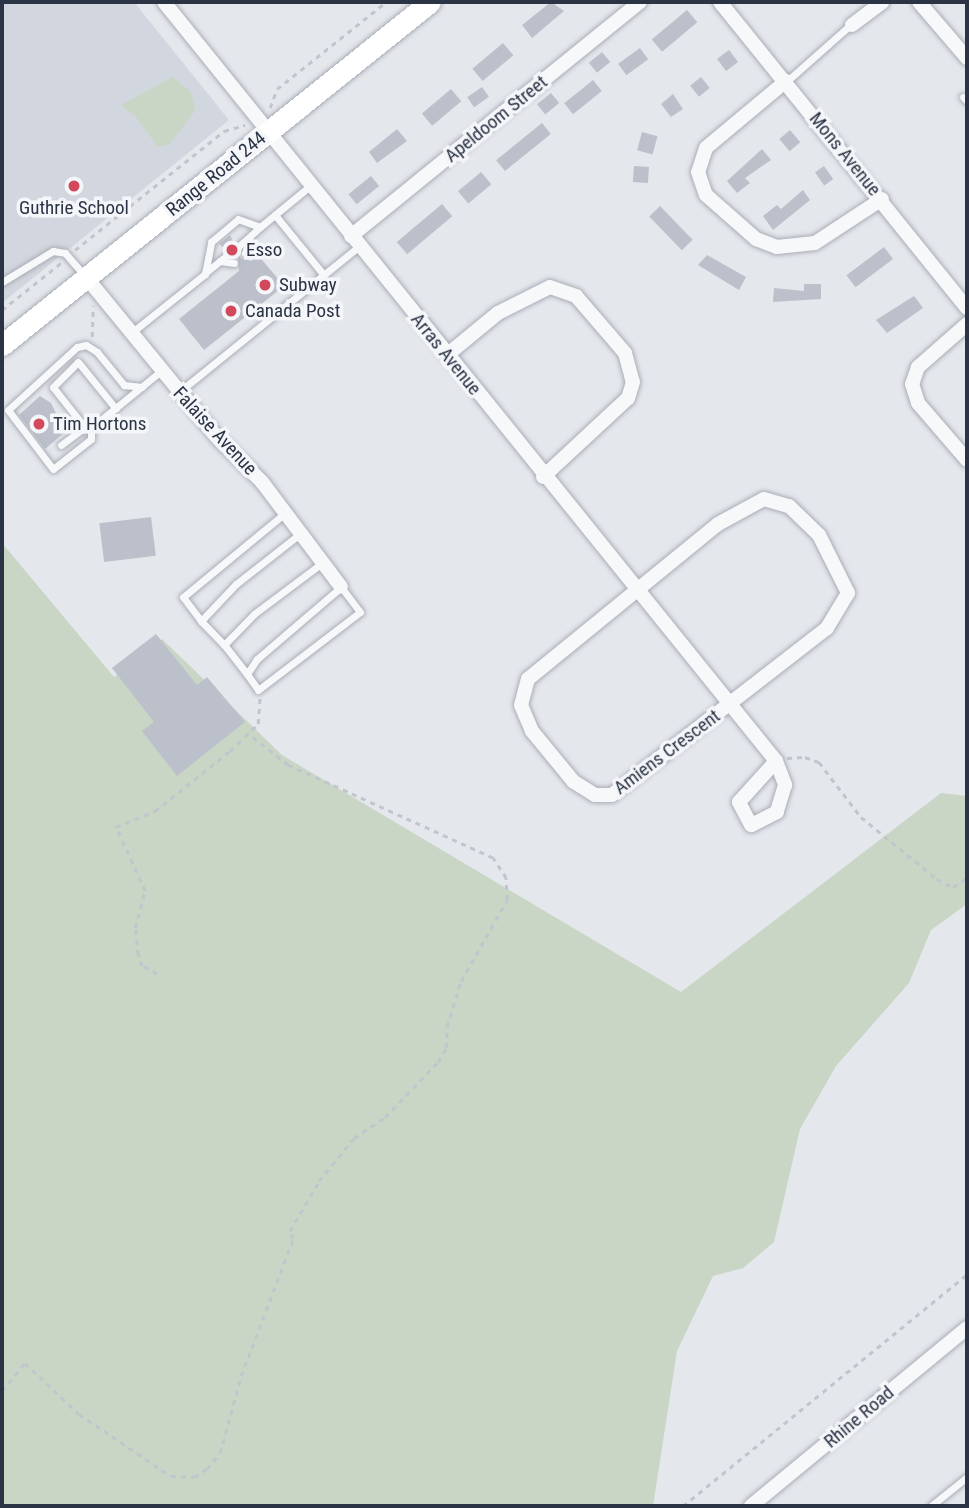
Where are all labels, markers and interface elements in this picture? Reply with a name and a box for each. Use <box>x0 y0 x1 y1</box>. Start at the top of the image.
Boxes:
street label: Apeldoom Street <box>440 71 552 167</box>
street label: Mons Avenue <box>804 108 886 200</box>
street label: Range Road 244 <box>162 127 270 221</box>
marker: Guthrie School <box>66 178 82 194</box>
place label: Guthrie School <box>19 197 129 219</box>
place label: Esso <box>246 239 282 261</box>
marker: Esso <box>224 242 240 258</box>
place label: Subway <box>279 274 337 296</box>
marker: Subway <box>257 277 273 293</box>
place label: Canada Post <box>245 300 340 322</box>
marker: Canada Post <box>223 303 239 319</box>
street label: Arras Avenue <box>406 308 486 400</box>
street label: Falaise Avenue <box>168 382 262 480</box>
place label: Tim Hortons <box>53 413 146 435</box>
marker: Tim Hortons <box>31 416 47 432</box>
street label: Amiens Crescent <box>609 705 725 799</box>
street label: Rhine Road <box>819 1381 899 1453</box>

